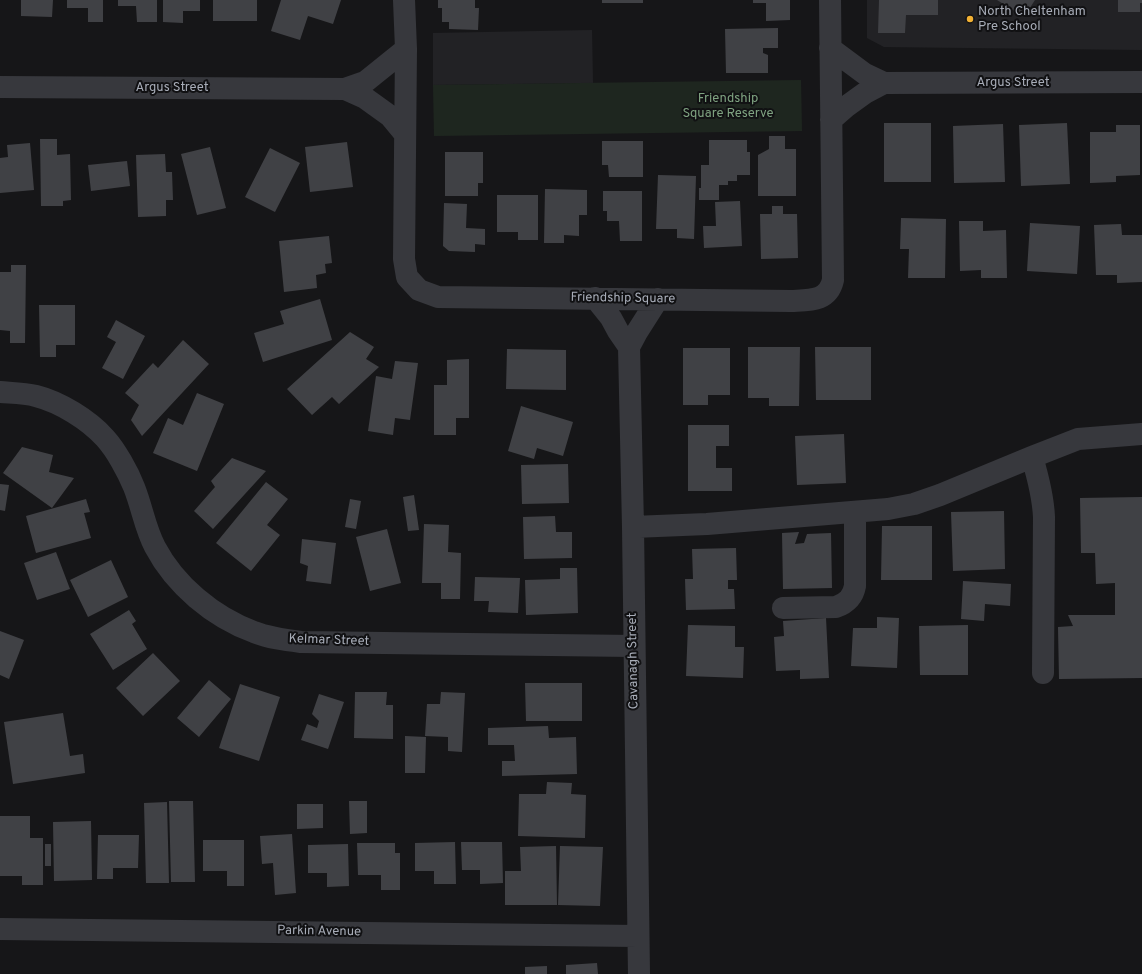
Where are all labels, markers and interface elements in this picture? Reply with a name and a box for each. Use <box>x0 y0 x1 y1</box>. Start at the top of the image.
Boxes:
place label: North Cheltenham Pre School <box>978 4 1086 35</box>
marker: North Cheltenham Pre School <box>965 14 975 24</box>
street label: Argus Street <box>976 75 1050 91</box>
street label: Argus Street <box>135 80 209 96</box>
park label: Friendship Square Reserve <box>682 91 774 122</box>
street label: Friendship Square <box>571 290 675 308</box>
street label: Cavanagh Street <box>625 613 643 709</box>
street label: Kelmar Street <box>288 632 370 650</box>
street label: Parkin Avenue <box>277 923 361 941</box>

